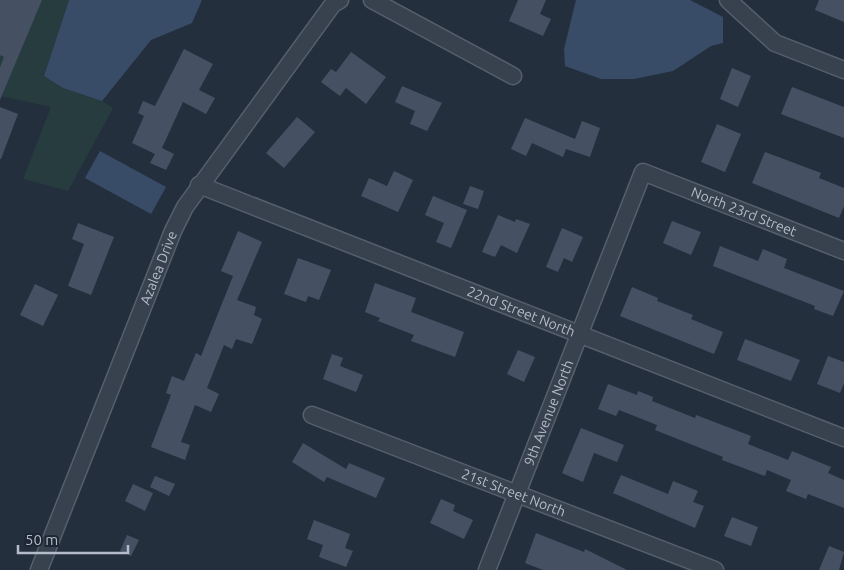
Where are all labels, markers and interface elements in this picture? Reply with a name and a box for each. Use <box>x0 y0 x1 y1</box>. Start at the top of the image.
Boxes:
street label: North 23rd Street <box>689 184 799 240</box>
street label: Azalea Drive <box>137 229 180 307</box>
street label: 22nd Street North <box>465 283 577 340</box>
street label: 9th Avenue North <box>521 358 577 468</box>
street label: 21st Street North <box>459 465 568 520</box>
scale bar <box>18 522 128 554</box>
text: 50 m <box>25 531 58 548</box>

